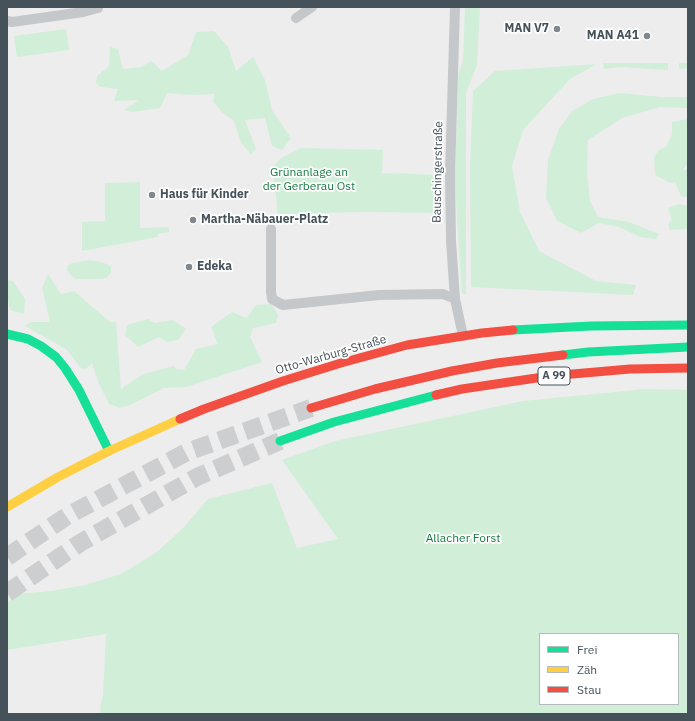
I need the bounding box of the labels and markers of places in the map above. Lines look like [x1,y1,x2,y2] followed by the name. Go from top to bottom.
[504,22,549,36] place label: MAN V7
[552,24,562,34] marker: MAN V7
[587,29,639,43] place label: MAN A41
[642,31,652,41] marker: MAN A41
[160,188,249,202] place label: Haus für Kinder
[147,190,157,200] marker: Haus für Kinder
[201,213,328,227] place label: Martha-Näbauer-Platz
[188,215,198,225] marker: Martha-Näbauer-Platz
[197,260,232,274] place label: Edeka
[184,262,194,272] marker: Edeka

